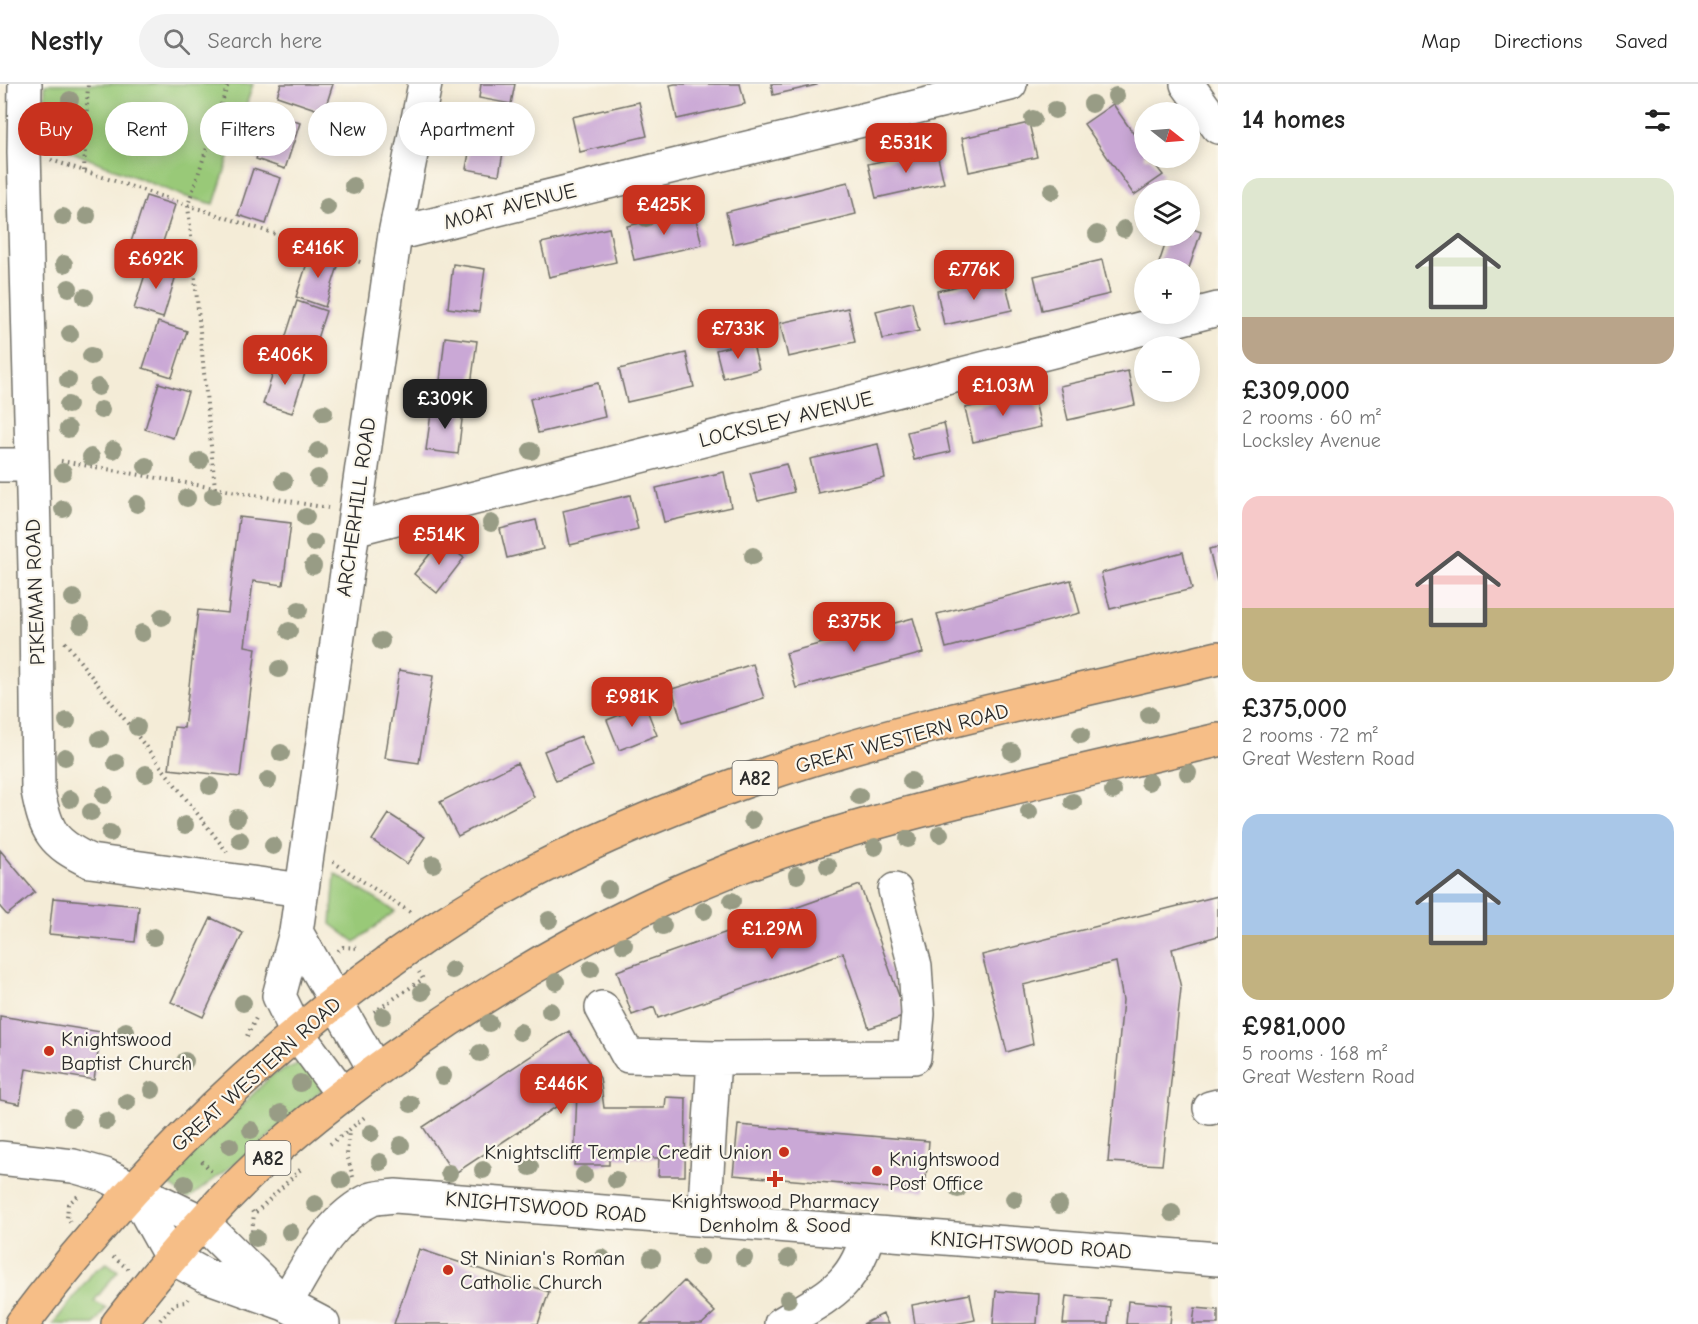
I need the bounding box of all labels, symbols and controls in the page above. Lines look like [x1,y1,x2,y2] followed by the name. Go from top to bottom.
[139,14,559,68] search box
[30,25,103,57] text: Nestly
[160,25,193,58] icon: search
[208,28,322,54] text: Search here
[1421,29,1461,53] text: Map
[1494,29,1583,53] text: Directions
[1616,29,1668,53] text: Saved
[18,102,93,156] chip: Buy
[105,102,188,156] chip: Rent
[200,102,296,156] chip: Filters
[308,102,387,156] chip: New
[399,102,535,156] chip: Apartment
[1134,102,1200,168] north arrow
[1134,102,1200,402] map controls
[1641,104,1674,137] icon: filters
[1242,105,1345,135] text: 14 homes
[864,123,948,174] pin: £531K
[880,131,932,154] text: £531K
[441,178,579,234] street label: MOAT AVENUE
[1134,180,1200,246] button: layers
[622,185,706,236] pin: £425K
[637,193,691,216] text: £425K
[1404,217,1512,325] icon: home
[276,228,360,279] pin: £416K
[292,236,344,259] text: £416K
[114,239,198,290] pin: £692K
[128,247,184,270] text: £692K
[932,250,1016,301] pin: £776K
[948,258,1000,281] text: £776K
[1134,258,1200,324] button: +
[696,309,780,360] pin: £733K
[711,317,765,340] text: £733K
[243,335,327,386] pin: £406K
[1134,336,1200,402] button: −
[257,343,313,366] text: £406K
[954,366,1052,417] pin: £1.03M
[972,374,1034,397] text: £1.03M
[1242,376,1350,406] text: £309,000
[403,379,487,430] pin: £309K
[697,386,875,452] street label: LOCKSLEY AVENUE
[417,387,473,410] text: £309K
[1242,406,1381,429] text: 2 rooms · 60 m²
[332,416,380,598] street label: ARCHERHILL ROAD
[1242,429,1381,452] text: Locksley Avenue
[397,515,481,566] pin: £514K
[20,518,50,666] street label: PIKEMAN ROAD
[413,523,465,546] text: £514K
[1404,535,1512,643] icon: home
[812,602,896,653] pin: £375K
[827,610,881,633] text: £375K
[590,677,674,728] pin: £981K
[606,685,658,708] text: £981K
[1242,694,1347,724] text: £375,000
[793,698,1011,778] street label: GREAT WESTERN ROAD
[1242,724,1378,747] text: 2 rooms · 72 m²
[1242,747,1415,770] text: Great Western Road
[732,761,777,795] road number: A82
[1404,853,1512,961] icon: home
[723,909,821,960] pin: £1.29M
[741,917,803,940] text: £1.29M
[166,992,346,1156] street label: GREAT WESTERN ROAD
[1242,1012,1346,1042] text: £981,000
[61,1027,192,1075] place label: Knightswood Baptist Church
[1242,1042,1387,1065] text: 5 rooms · 168 m²
[42,1044,56,1058] marker: Knightswood Baptist Church
[519,1064,603,1115] pin: £446K
[1242,1065,1415,1088] text: Great Western Road
[534,1072,588,1095] text: £446K
[484,1140,772,1164] place label: Knightscliff Temple Credit Union
[246,1141,290,1175] road number: A82
[777,1145,791,1159] marker: Knightscliff Temple Credit Union
[889,1147,1000,1195] place label: Knightswood Post Office
[870,1164,884,1178] marker: Knightswood Post Office
[768,1172,782,1186] marker: Knightswood Pharmacy Denholm & Sood
[444,1186,648,1228] street label: KNIGHTSWOOD ROAD
[671,1189,879,1237] place label: Knightswood Pharmacy Denholm & Sood
[929,1226,1133,1264] street label: KNIGHTSWOOD ROAD
[460,1246,625,1294] place label: St Ninian's Roman Catholic Church
[441,1263,455,1277] marker: St Ninian's Roman Catholic Church

